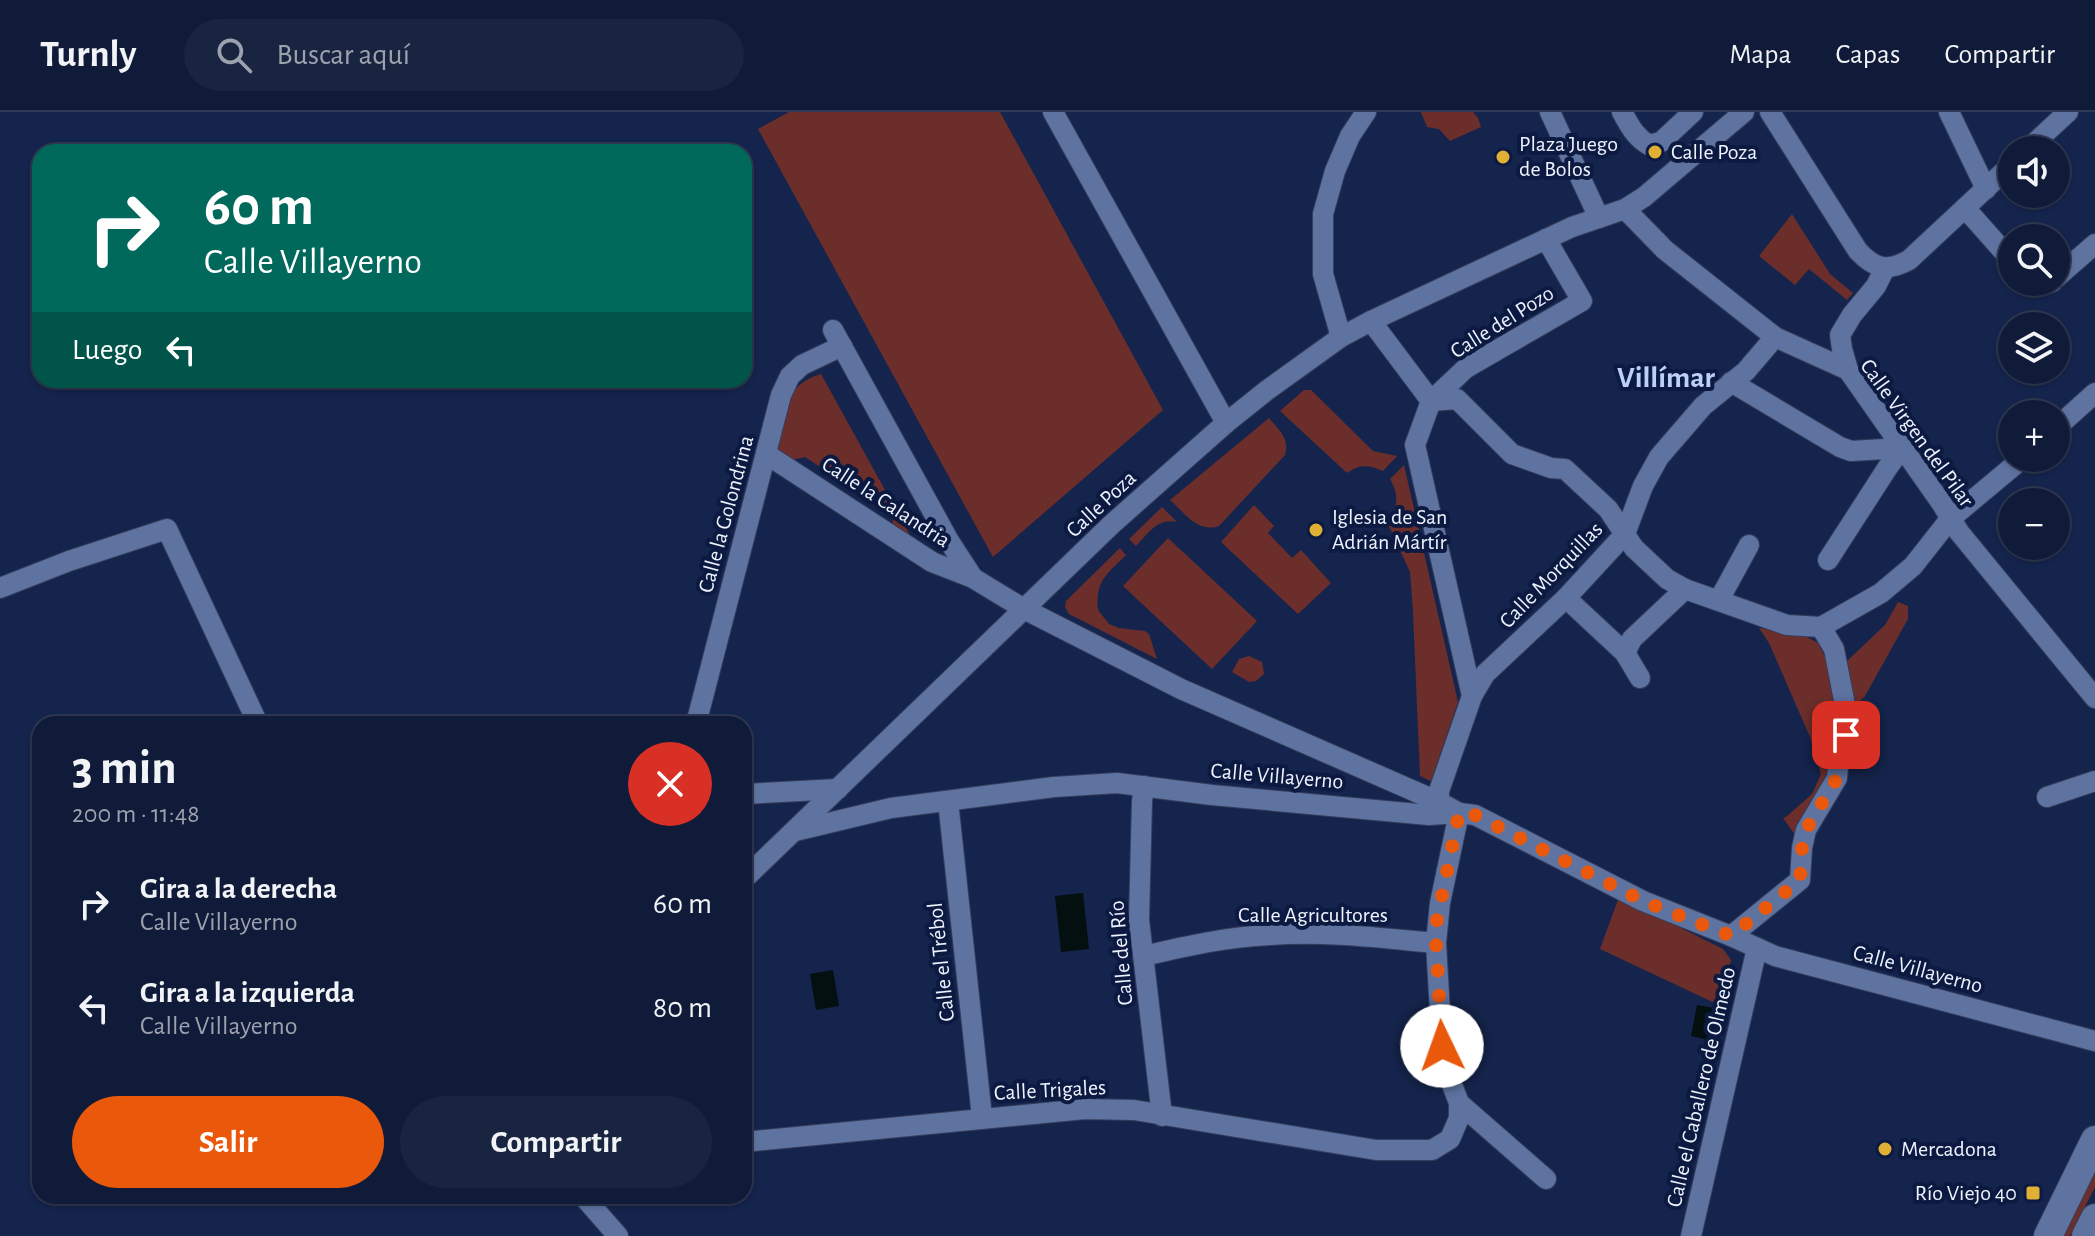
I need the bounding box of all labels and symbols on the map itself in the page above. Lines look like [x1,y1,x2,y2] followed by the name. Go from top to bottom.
[1519,133,1618,180] place label: Plaza Juego de Bolos
[1671,141,1757,163] place label: Calle Poza
[1646,143,1664,161] marker: Calle Poza
[1494,148,1512,166] marker: Plaza Juego de Bolos
[1446,282,1558,362] street label: Calle del Pozo
[1856,355,1978,511] street label: Calle Virgen del Pilar
[1617,363,1716,393] district label: Villímar
[694,433,758,595] street label: Calle la Golondrina
[818,453,954,551] street label: Calle la Calandria
[1062,466,1140,542] street label: Calle Poza
[1332,506,1447,553] place label: Iglesia de San Adrián Mártír
[1495,518,1607,632] street label: Calle Morquillas
[1307,521,1325,539] marker: Iglesia de San Adrián Mártír
[1812,701,1880,769] pin
[1210,759,1344,793] street label: Calle Villayerno
[1105,900,1137,1006] street label: Calle del Río
[924,901,958,1023] street label: Calle el Trébol
[1238,904,1388,926] street label: Calle Agricultores
[1851,941,1985,997] street label: Calle Villayerno
[1663,965,1739,1209] street label: Calle el Caballero de Olmedo
[1400,1004,1484,1088] position arrow
[993,1076,1107,1104] street label: Calle Trigales
[1901,1138,1997,1160] place label: Mercadona
[1876,1140,1894,1158] marker: Mercadona
[1915,1182,2017,1204] place label: Río Viejo 40
[2024,1184,2042,1202] marker: Río Viejo 40

